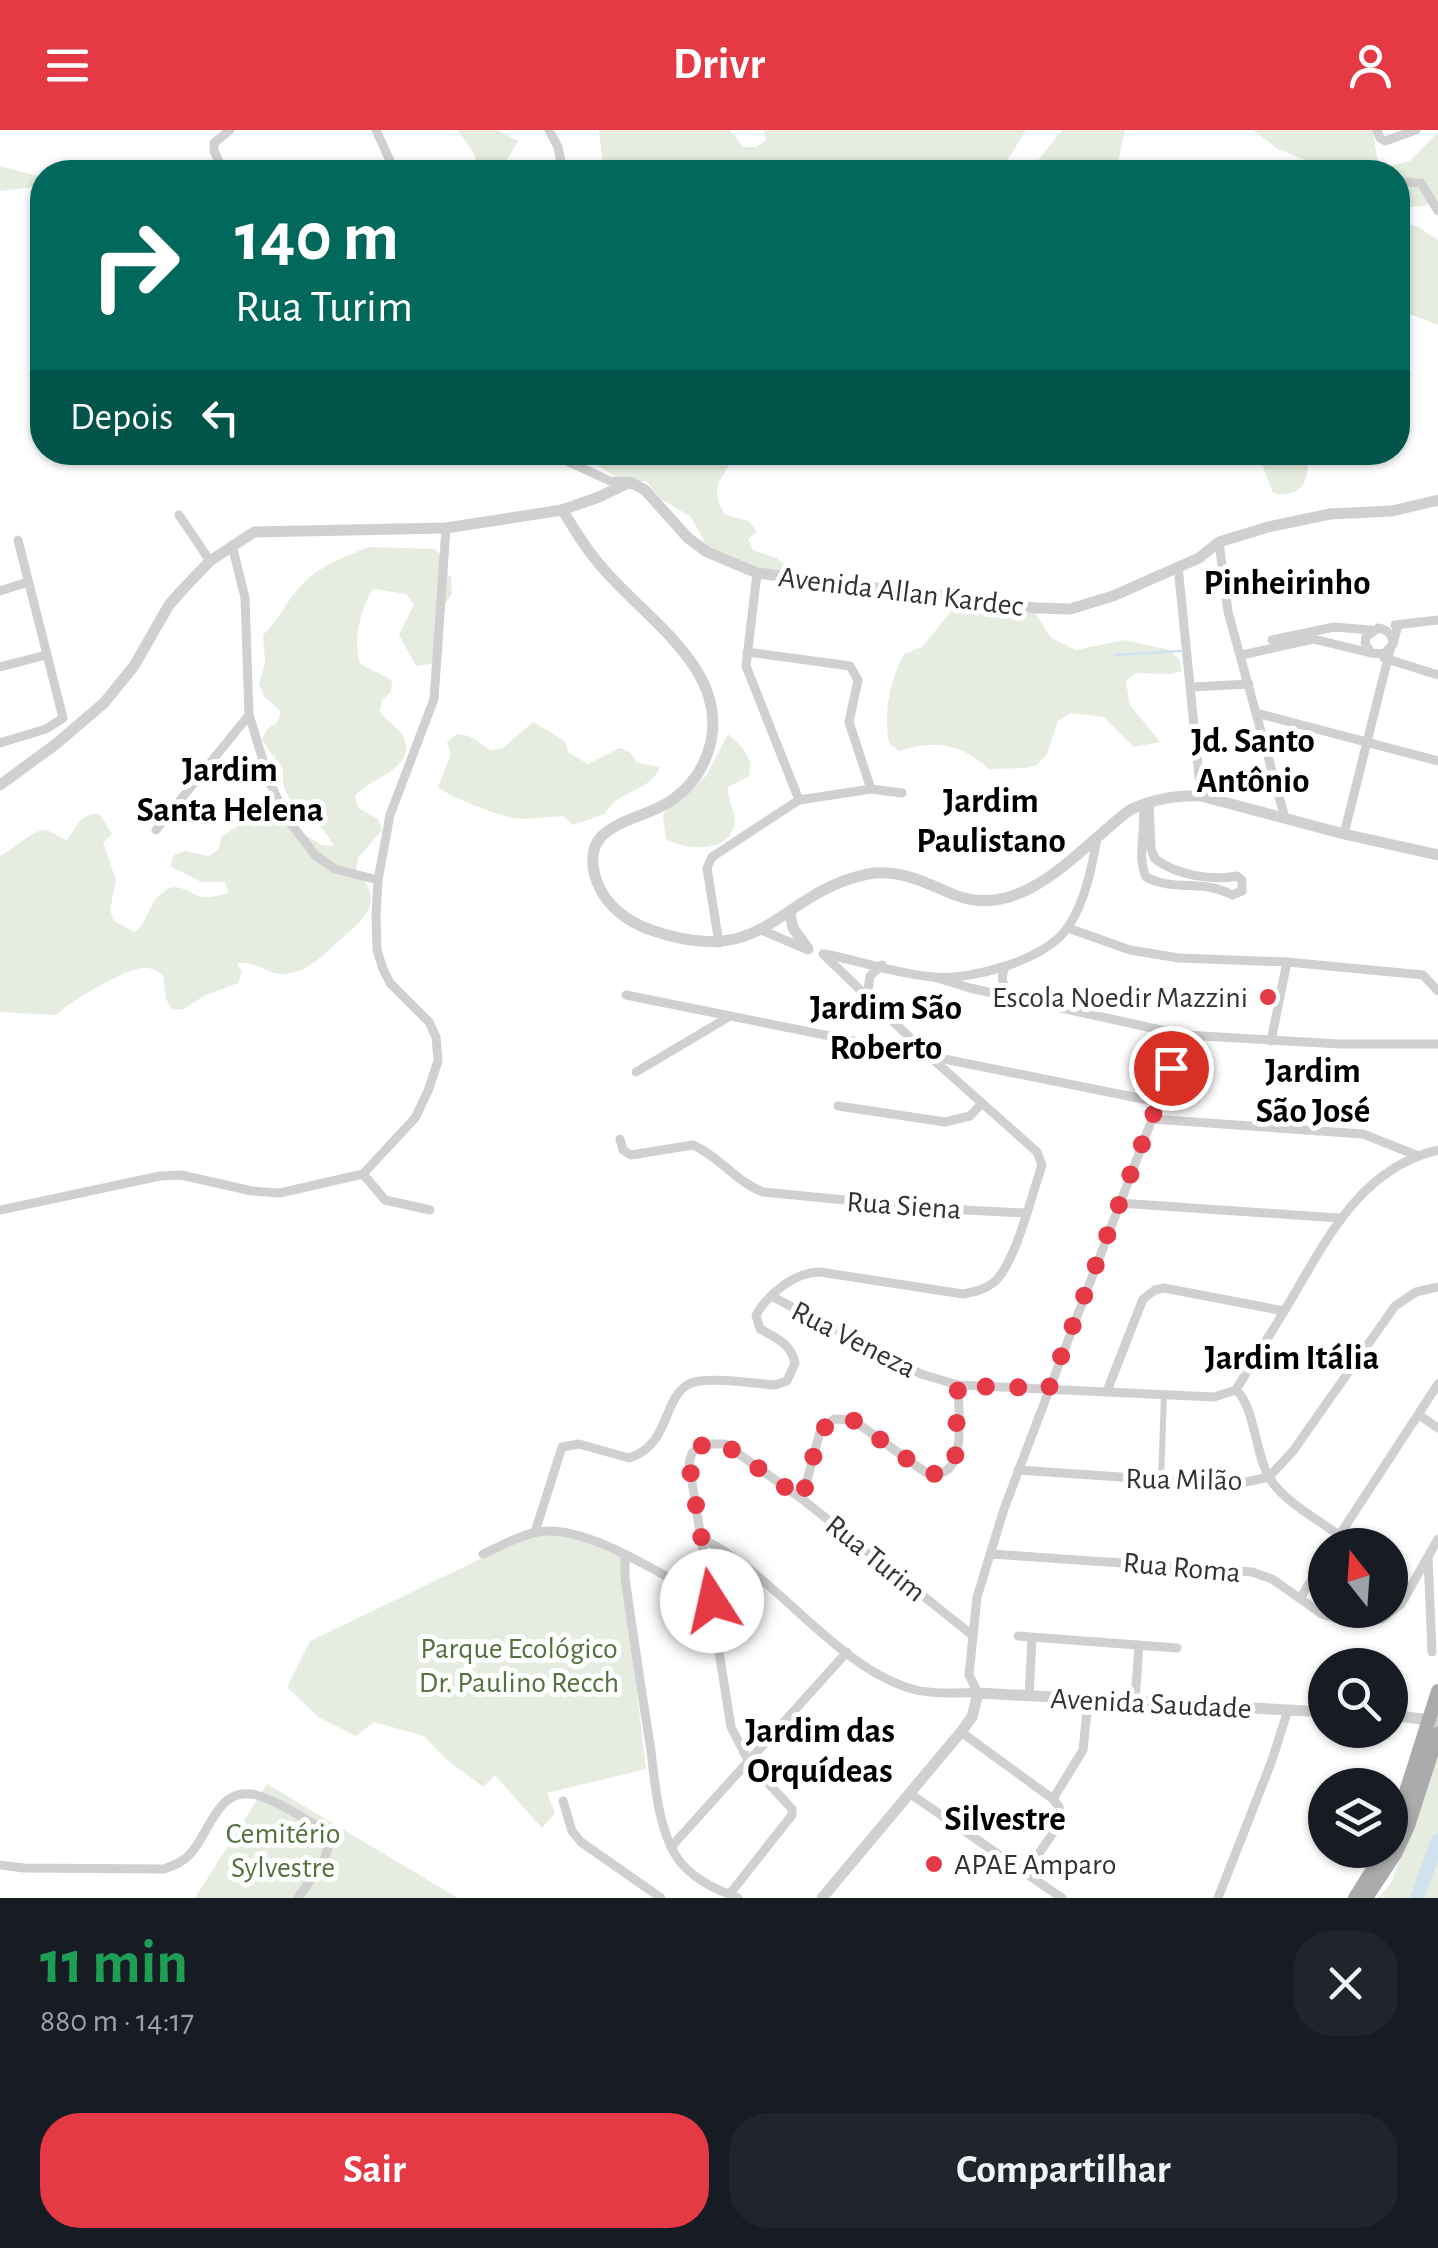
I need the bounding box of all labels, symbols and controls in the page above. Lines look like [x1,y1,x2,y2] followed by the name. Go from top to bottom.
[40,38,95,93] icon: menu
[1343,38,1398,93] icon: person
[673,42,765,87] text: Drivr
[70,200,200,330] icon: right
[235,203,399,273] text: 140 m
[235,285,413,330] text: Rua Turim
[193,390,248,445] icon: left
[70,399,173,437] text: Depois
[777,562,1025,622] street label: Avenida Allan Kardec
[1203,566,1371,601] district label: Pinheirinho
[1191,724,1315,799] district label: Jd. Santo Antônio
[136,753,324,828] district label: Jardim Santa Helena
[916,784,1066,859] district label: Jardim Paulistano
[992,983,1248,1013] place label: Escola Noedir Mazzini
[1257,986,1279,1008] marker: Escola Noedir Mazzini
[810,991,962,1066] district label: Jardim São Roberto
[1129,1026,1214,1111] pin
[1144,1041,1199,1096] icon: arrive
[1256,1054,1370,1129] district label: Jardim São José
[846,1187,962,1225] street label: Rua Siena
[787,1296,921,1384] street label: Rua Veneza
[1205,1341,1379,1376] district label: Jardim Itália
[1125,1464,1243,1496] street label: Rua Milão
[820,1510,931,1608] street label: Rua Turim
[1308,1528,1408,1628] north arrow
[1308,1528,1408,1868] map controls
[1122,1548,1242,1588] street label: Rua Roma
[660,1549,764,1653] position arrow
[419,1634,619,1698] park label: Parque Ecológico Dr. Paulino Recch
[1308,1648,1408,1748] button: search
[1050,1684,1252,1724] street label: Avenida Saudade
[745,1714,895,1789] district label: Jardim das Orquídeas
[1308,1768,1408,1868] button: layers
[944,1802,1066,1837] district label: Silvestre
[226,1819,340,1883] park label: Cemitério Sylvestre
[954,1850,1116,1880] place label: APAE Amparo
[923,1853,945,1875] marker: APAE Amparo
[1293,1931,1398,2036] button: close
[40,1934,188,1994] text: 11 min
[40,2005,194,2037] text: 880 m · 14:17
[40,2113,709,2228] button: Sair
[729,2113,1398,2228] button: Compartilhar

